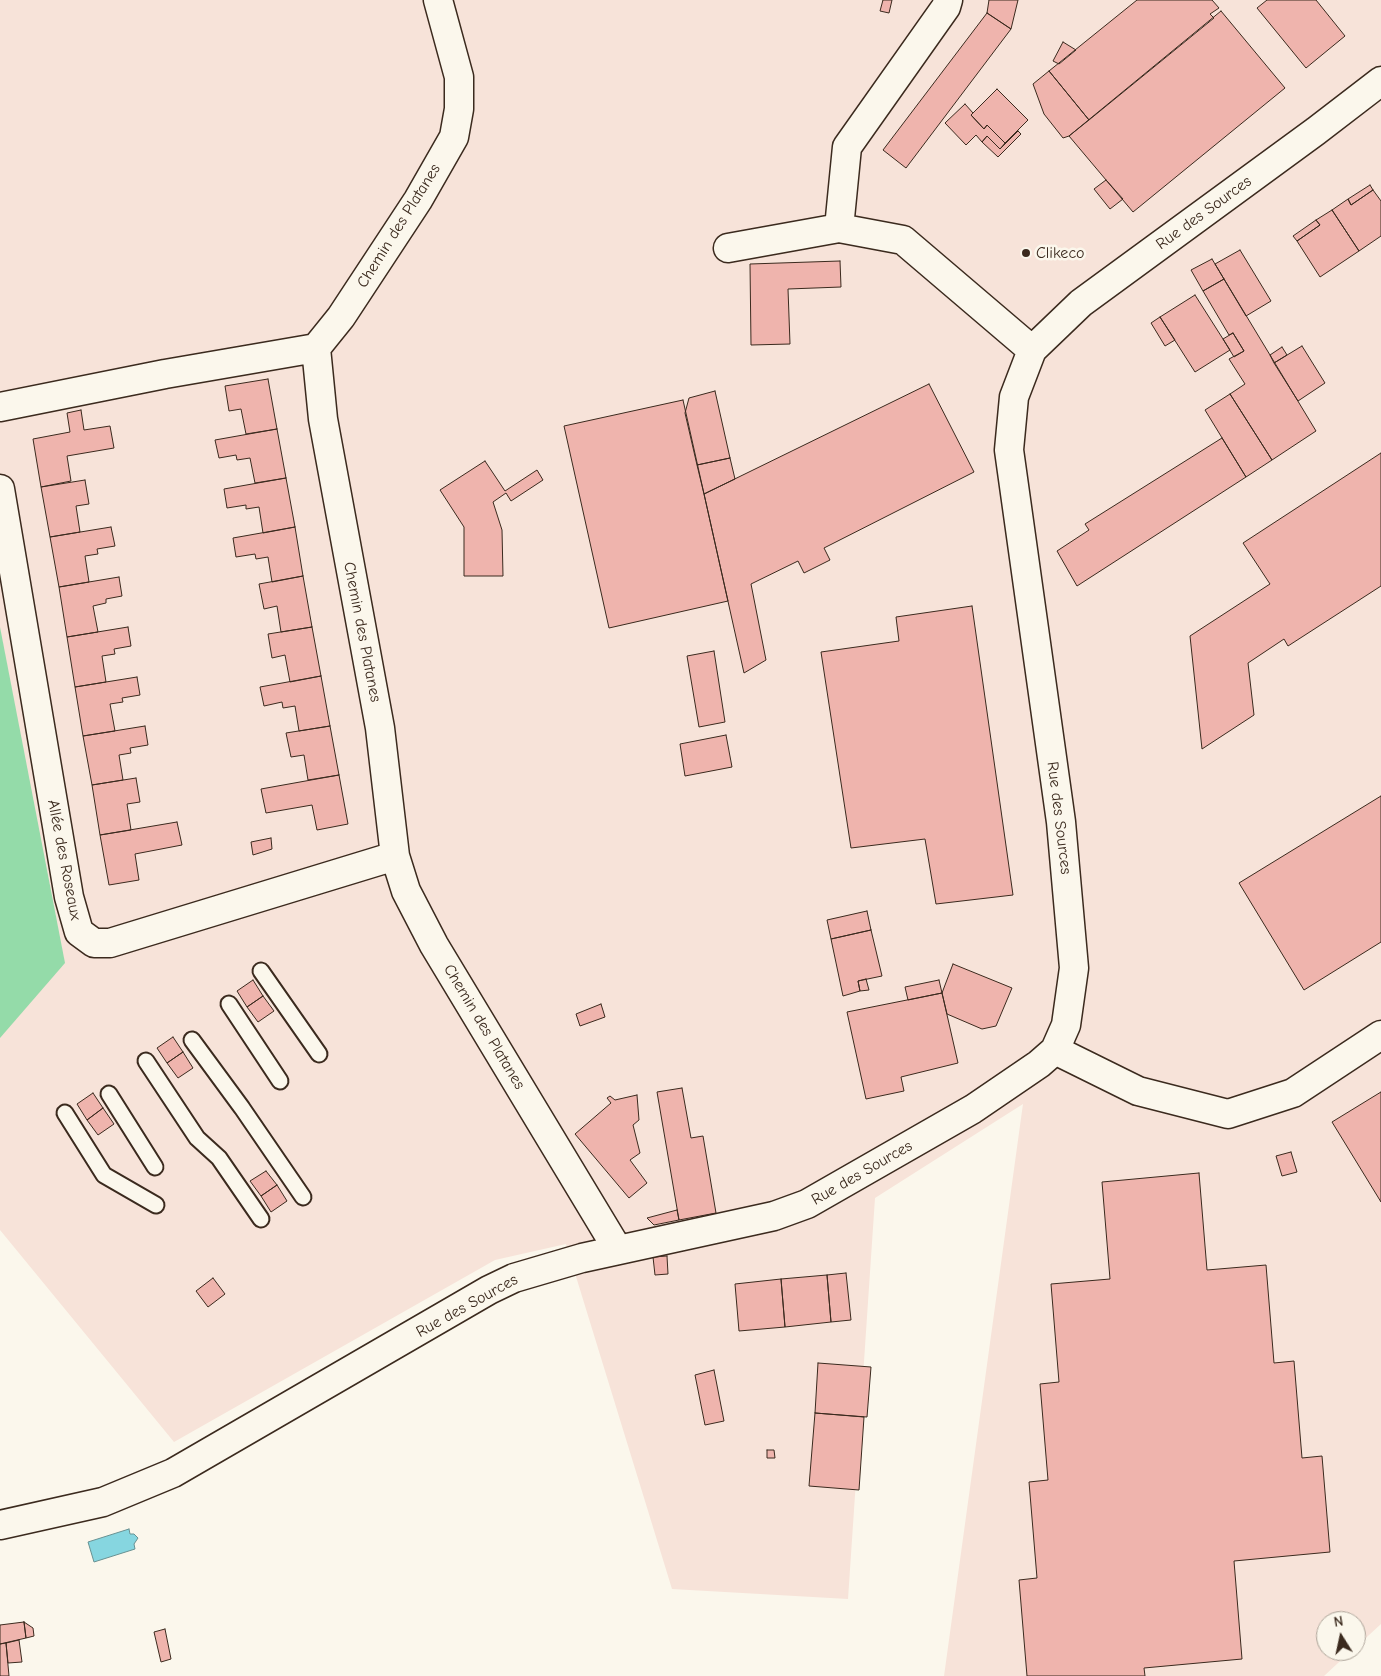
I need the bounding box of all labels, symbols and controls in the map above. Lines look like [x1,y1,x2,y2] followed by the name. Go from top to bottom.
[353,160,445,292] street label: Chemin des Platanes
[1153,172,1255,254] street label: Rue des Sources
[1036,243,1085,263] place label: Clikeco
[1020,247,1032,259] marker: Clikeco
[339,560,385,704] street label: Chemin des Platanes
[1043,761,1075,875] street label: Rue des Sources
[43,798,85,922] street label: Allée des Roseaux
[439,961,529,1093] street label: Chemin des Platanes
[808,1136,916,1210] street label: Rue des Sources
[413,1270,521,1342] street label: Rue des Sources
[1316,1611,1366,1661] north arrow
[1332,1613,1344,1631] text: N

